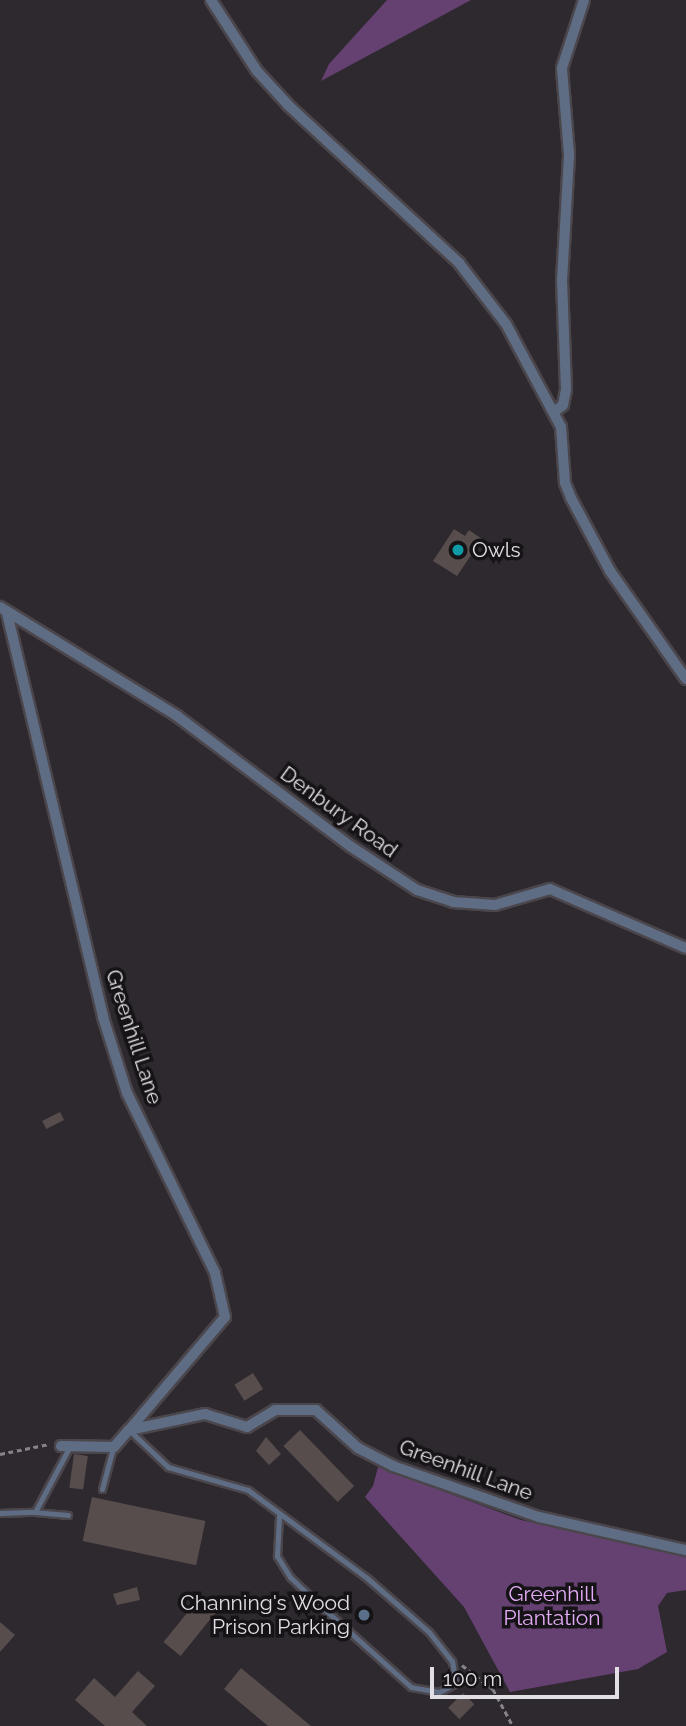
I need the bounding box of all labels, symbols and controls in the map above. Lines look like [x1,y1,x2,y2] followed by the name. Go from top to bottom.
[472,537,521,563] place label: Owls
[450,542,466,558] marker: Owls
[275,761,403,863] street label: Denbury Road
[100,966,168,1108] street label: Greenhill Lane
[396,1434,536,1506] street label: Greenhill Lane
[503,1581,601,1631] park label: Greenhill Plantation
[180,1590,350,1640] place label: Channing's Wood Prison Parking
[356,1607,372,1623] marker: Channing's Wood Prison Parking
[434,1652,623,1696] scale bar
[443,1666,502,1691] text: 100 m

